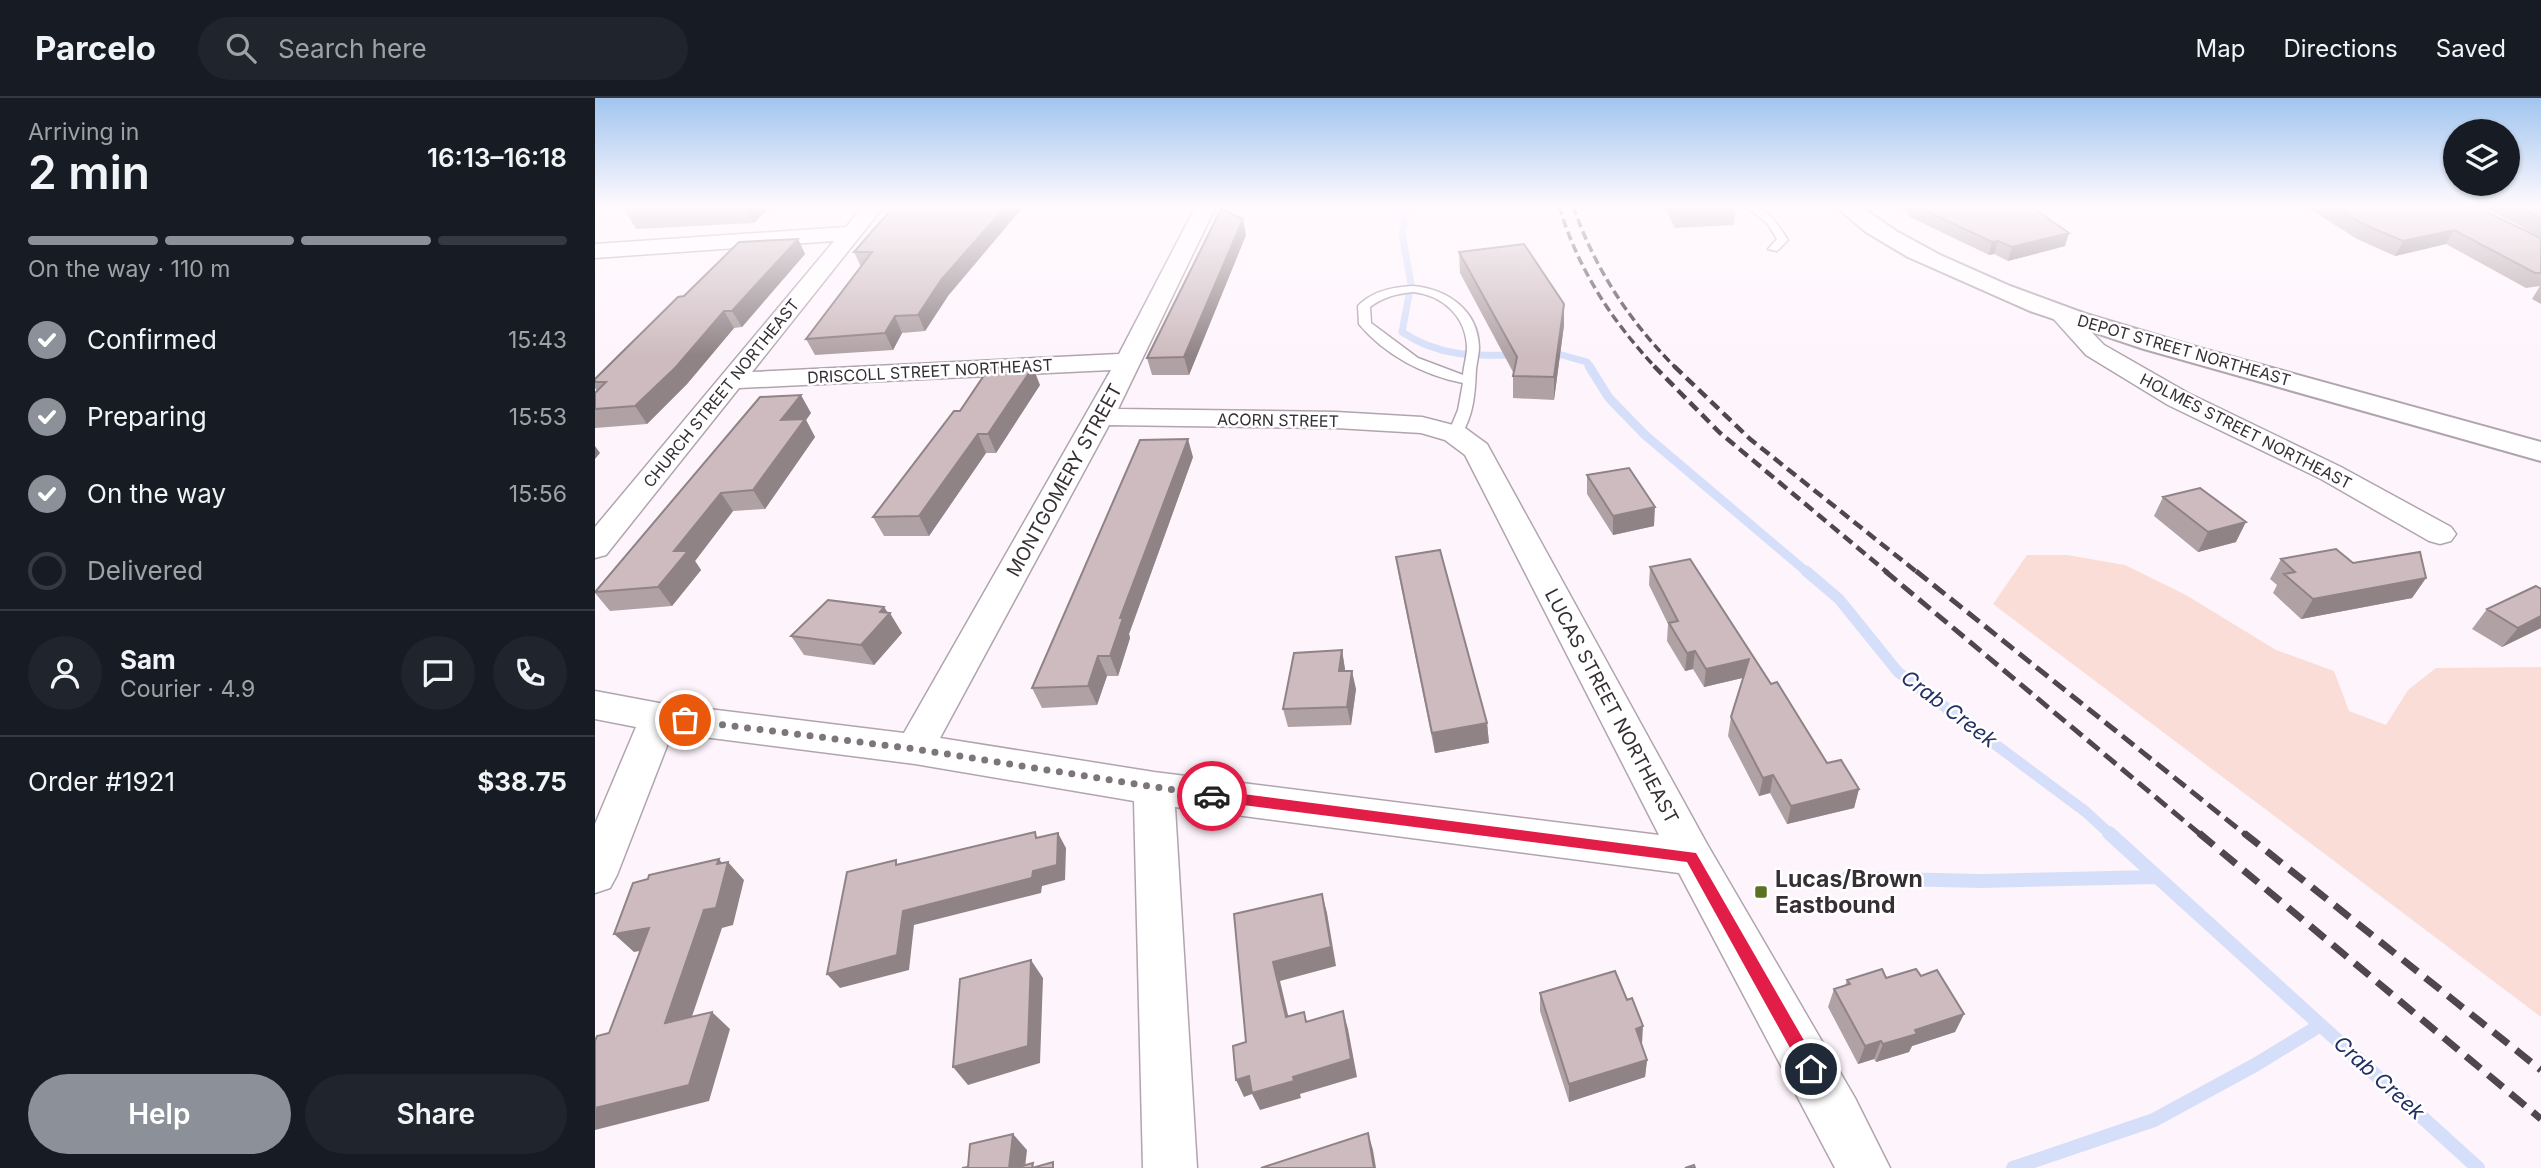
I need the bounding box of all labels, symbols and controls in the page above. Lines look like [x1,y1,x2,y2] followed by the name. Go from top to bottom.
[198,17,688,80] search box
[35,28,156,68] text: Parcelo
[222,29,260,67] icon: search
[278,33,427,64] text: Search here
[2196,34,2245,63] text: Map
[2283,34,2398,63] text: Directions
[2436,34,2506,63] text: Saved
[28,118,139,146] text: Arriving in
[2443,119,2520,196] map controls
[2443,119,2520,196] button: layers
[427,142,567,173] text: 16:13–16:18
[28,144,150,200] text: 2 min
[28,255,230,283] text: On the way · 110 m
[639,295,803,491] street label: CHURCH STREET NORTHEAST
[2075,310,2293,390] street label: DEPOT STREET NORTHEAST
[28,321,66,359] icon: check
[87,324,217,355] text: Confirmed
[508,326,567,354] text: 15:43
[807,355,1053,387] street label: DRISCOLL STREET NORTHEAST
[2137,369,2355,493] street label: HOLMES STREET NORTHEAST
[1002,380,1127,581] street label: MONTGOMERY STREET
[28,398,66,436] icon: check
[87,401,207,432] text: Preparing
[509,403,567,431] text: 15:53
[1217,409,1339,431] street label: ACORN STREET
[28,475,66,513] icon: check
[87,478,226,509] text: On the way
[509,480,567,508] text: 15:56
[87,555,203,586] text: Delivered
[1540,585,1683,828] street label: LUCAS STREET NORTHEAST
[28,636,102,710] button: person
[401,636,475,710] button: chat
[493,636,567,710] button: phone
[120,644,176,675] text: Sam
[1897,665,2002,753] water label: Crab Creek
[120,675,255,703] text: Courier · 4.9
[655,690,715,750] pin
[666,701,704,739] icon: bag
[1177,761,1247,831] courier
[28,766,175,797] text: Order #1921
[477,766,567,797] text: $38.75
[1193,777,1231,815] icon: car
[1775,865,1923,919] place label: Lucas/Brown Eastbound
[1753,884,1769,900] marker: Lucas/Brown Eastbound
[2329,1030,2430,1125] water label: Crab Creek
[1781,1039,1841,1099] pin
[1792,1050,1830,1088] icon: home
[28,1074,291,1154] button: Help
[305,1074,567,1154] button: Share

